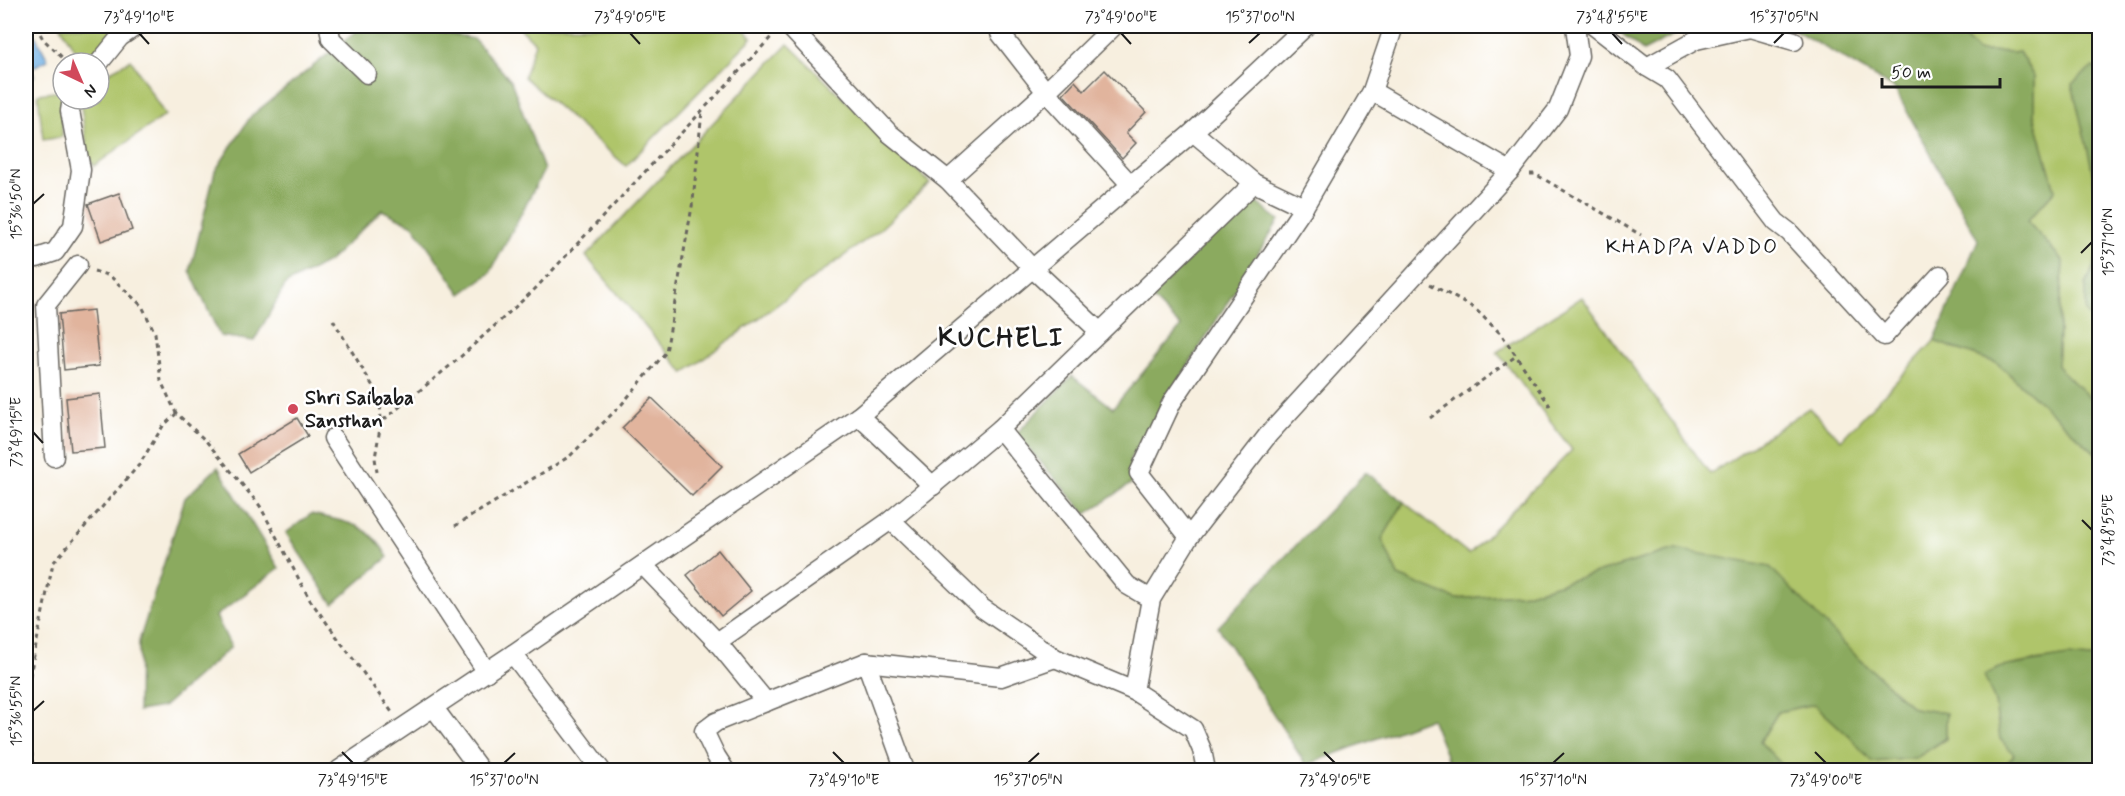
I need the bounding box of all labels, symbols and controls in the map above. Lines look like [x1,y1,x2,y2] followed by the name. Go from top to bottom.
[104,8,175,28] text: 73°49'10"E
[594,8,666,28] text: 73°49'05"E
[1085,8,1158,28] text: 73°49'00"E
[1225,8,1295,28] text: 15°37'00"N
[1576,8,1648,28] text: 73°48'55"E
[1749,8,1819,28] text: 15°37'05"N
[51,51,111,111] north arrow
[1882,51,2000,89] scale bar
[1891,61,1931,85] text: 50 m
[79,79,102,102] text: N
[7,168,27,240] text: 15°36'50"N
[2099,208,2119,276] text: 15°37'10"N
[1605,233,1779,261] district label: KHADPA VADDO
[938,322,1064,356] district label: KUCHELI
[305,385,414,435] place label: Shri Saibaba Sansthan
[7,397,27,467] text: 73°49'15"E
[286,402,300,416] marker: Shri Saibaba Sansthan
[2099,494,2119,566] text: 73°48'55"E
[7,676,27,746] text: 15°36'55"N
[318,771,388,791] text: 73°49'15"E
[469,771,539,791] text: 15°37'00"N
[809,771,880,791] text: 73°49'10"E
[993,771,1063,791] text: 15°37'05"N
[1299,771,1371,791] text: 73°49'05"E
[1519,771,1587,791] text: 15°37'10"N
[1790,771,1863,791] text: 73°49'00"E

